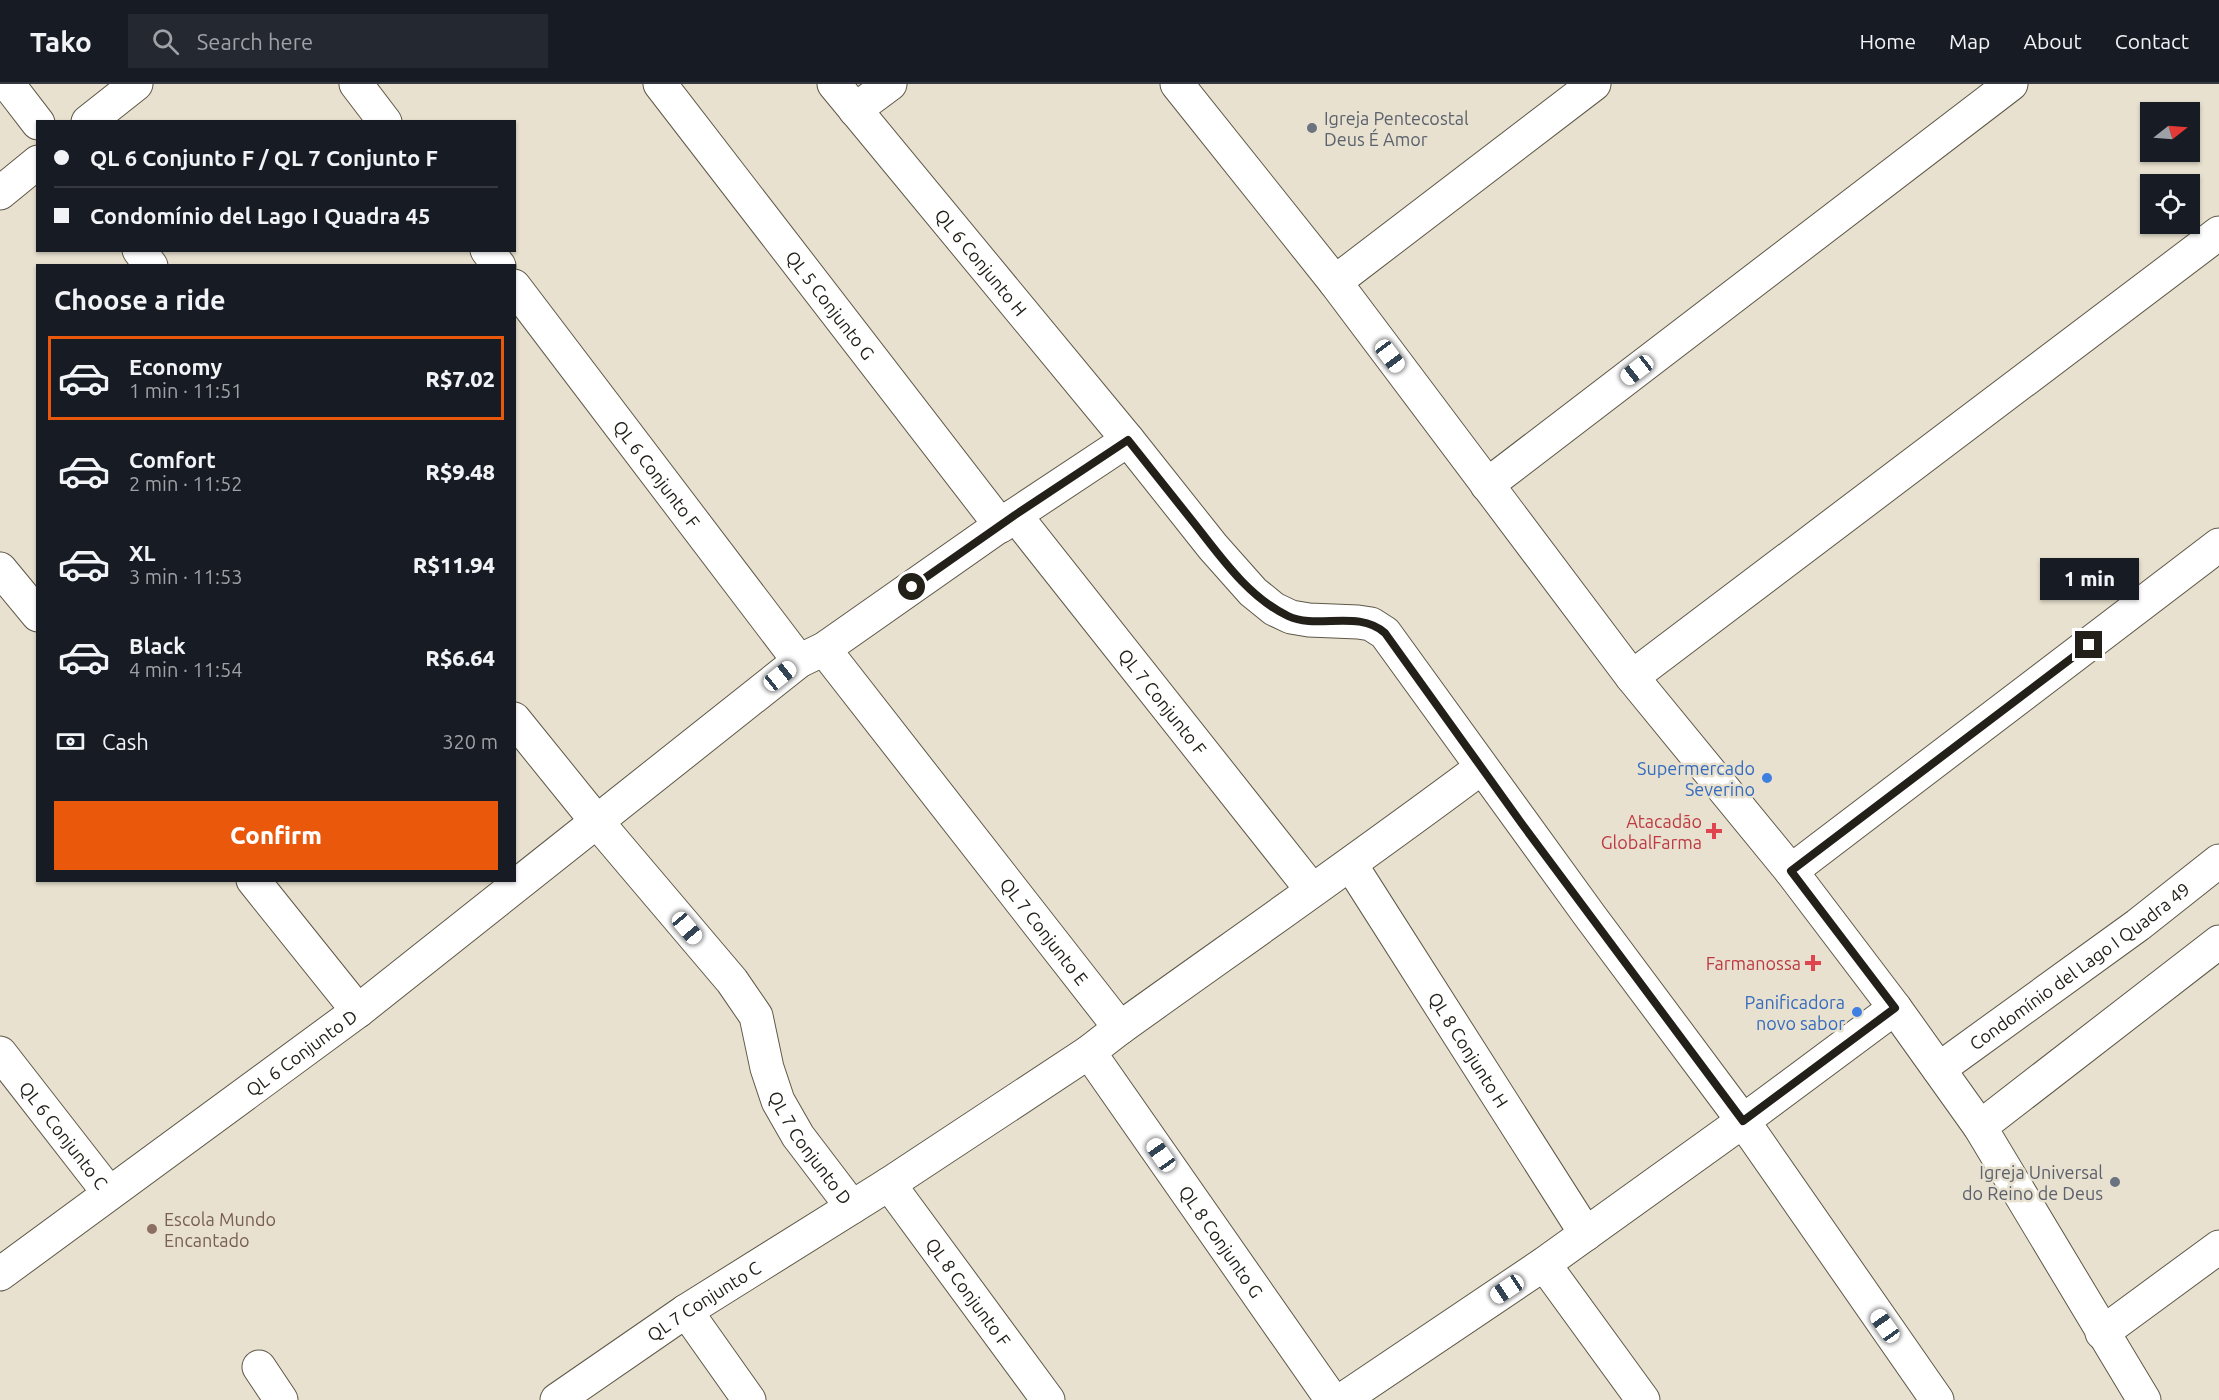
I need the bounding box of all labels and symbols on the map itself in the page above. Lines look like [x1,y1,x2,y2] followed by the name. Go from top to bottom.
[2140,102,2200,162] north arrow
[1324,108,1469,149] place label: Igreja Pentecostal Deus É Amor
[1305,121,1319,135] marker: Igreja Pentecostal Deus É Amor
[930,205,1031,320] street label: QL 6 Conjunto H
[781,247,879,363] street label: QL 5 Conjunto G
[1372,336,1408,376] car
[1617,352,1657,388] car
[609,416,704,531] street label: QL 6 Conjunto F
[2040,558,2138,600] callout: 1 min
[898,573,925,600] route start
[2075,631,2102,658] route end
[1114,645,1211,759] street label: QL 7 Conjunto F
[760,658,800,694] car
[1637,758,1755,799] place label: Supermercado Severino
[1760,771,1774,785] marker: Supermercado Severino
[1601,811,1702,852] place label: Atacadão GlobalFarma
[1707,824,1721,838] marker: Atacadão GlobalFarma
[996,874,1092,989] street label: QL 7 Conjunto E
[1965,878,2193,1054] street label: Condomínio del Lago I Quadra 49
[669,908,705,948] car
[1706,953,1801,973] place label: Farmanossa
[1806,956,1820,970] marker: Farmanossa
[1424,988,1513,1111] street label: QL 8 Conjunto H
[1745,992,1845,1033] place label: Panificadora novo sabor
[242,1005,361,1101] street label: QL 6 Conjunto D
[1850,1005,1864,1019] marker: Panificadora novo sabor
[15,1077,112,1193] street label: QL 6 Conjunto C
[765,1089,856,1208] street label: QL 7 Conjunto D
[1143,1135,1179,1175] car
[1962,1162,2103,1203] place label: Igreja Universal do Reino de Deus
[2108,1175,2122,1189] marker: Igreja Universal do Reino de Deus
[1174,1182,1267,1301] street label: QL 8 Conjunto G
[164,1209,276,1250] place label: Escola Mundo Encantado
[145,1222,159,1236] marker: Escola Mundo Encantado
[921,1234,1015,1350] street label: QL 8 Conjunto F
[643,1257,764,1346] street label: QL 7 Conjunto C
[1487,1271,1527,1307] car
[1867,1306,1903,1346] car

